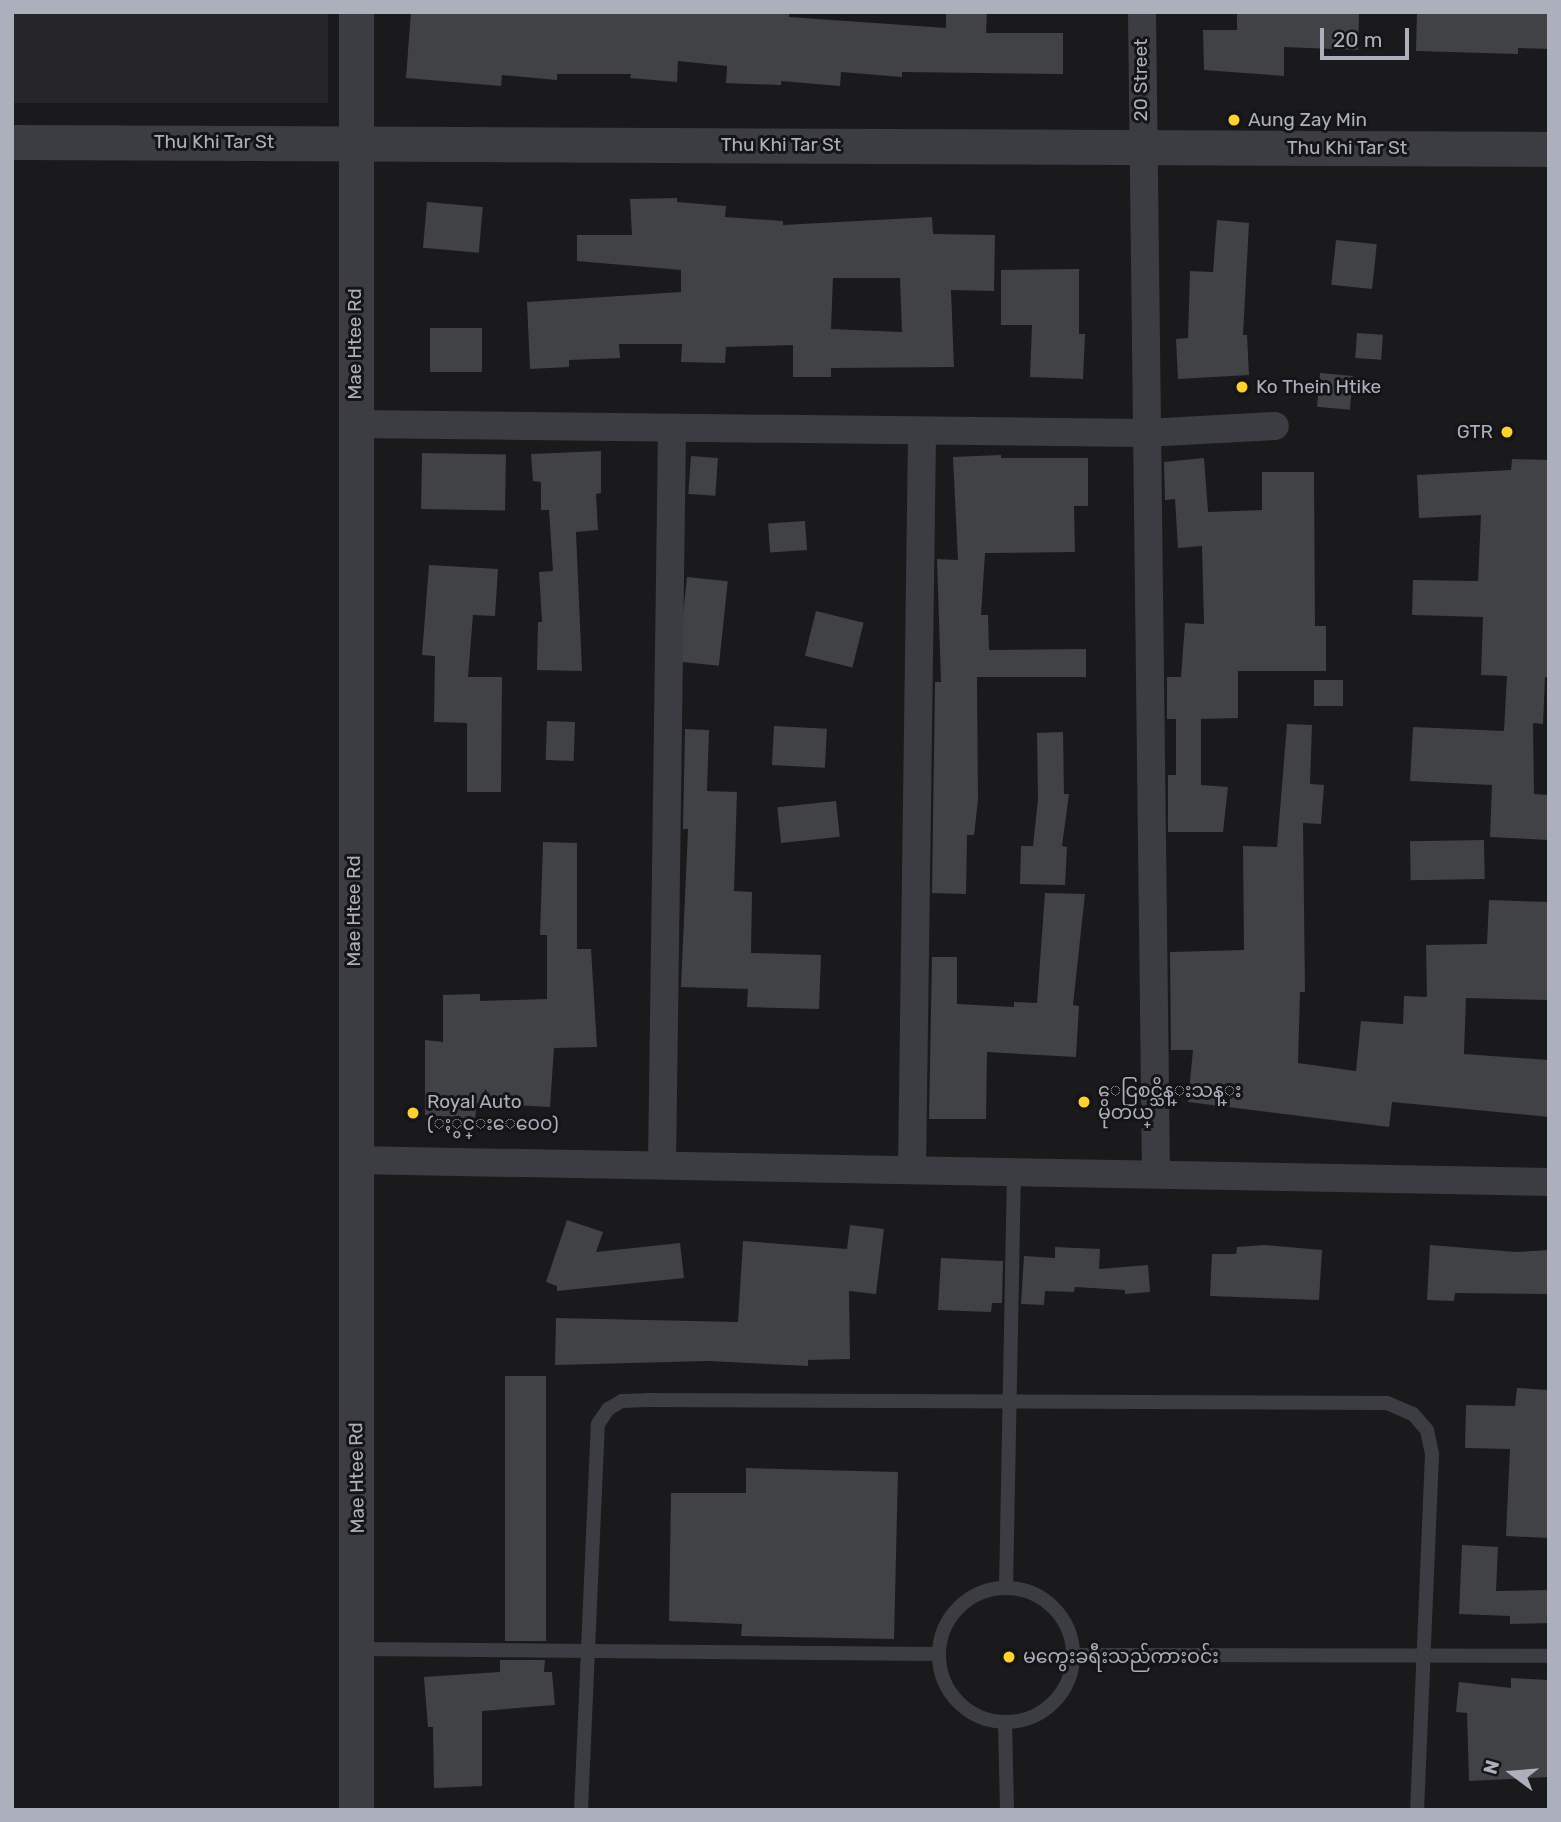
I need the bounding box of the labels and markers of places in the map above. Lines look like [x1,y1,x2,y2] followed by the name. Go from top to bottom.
[1248,109,1368,131] place label: Aung Zay Min
[1226,112,1242,128] marker: Aung Zay Min
[1256,376,1382,398] place label: Ko Thein Htike
[1234,379,1250,395] marker: Ko Thein Htike
[1457,421,1493,443] place label: GTR
[1499,424,1515,440] marker: GTR
[1098,1080,1242,1124] place label: ေငြစင္သိန္းသန္း မိုတယ္
[427,1091,558,1135] place label: Royal Auto (ႏွင္းေ၀ေ၀)
[1076,1094,1092,1110] marker: ေငြစင္သိန္းသန္း မိုတယ္
[405,1105,421,1121] marker: Royal Auto (ႏွင္းေ၀ေ၀)
[1023,1646,1219,1668] place label: မကွေးခရီးသည်ကားဝင်း
[1001,1649,1017,1665] marker: မကွေးခရီးသည်ကားဝင်း

